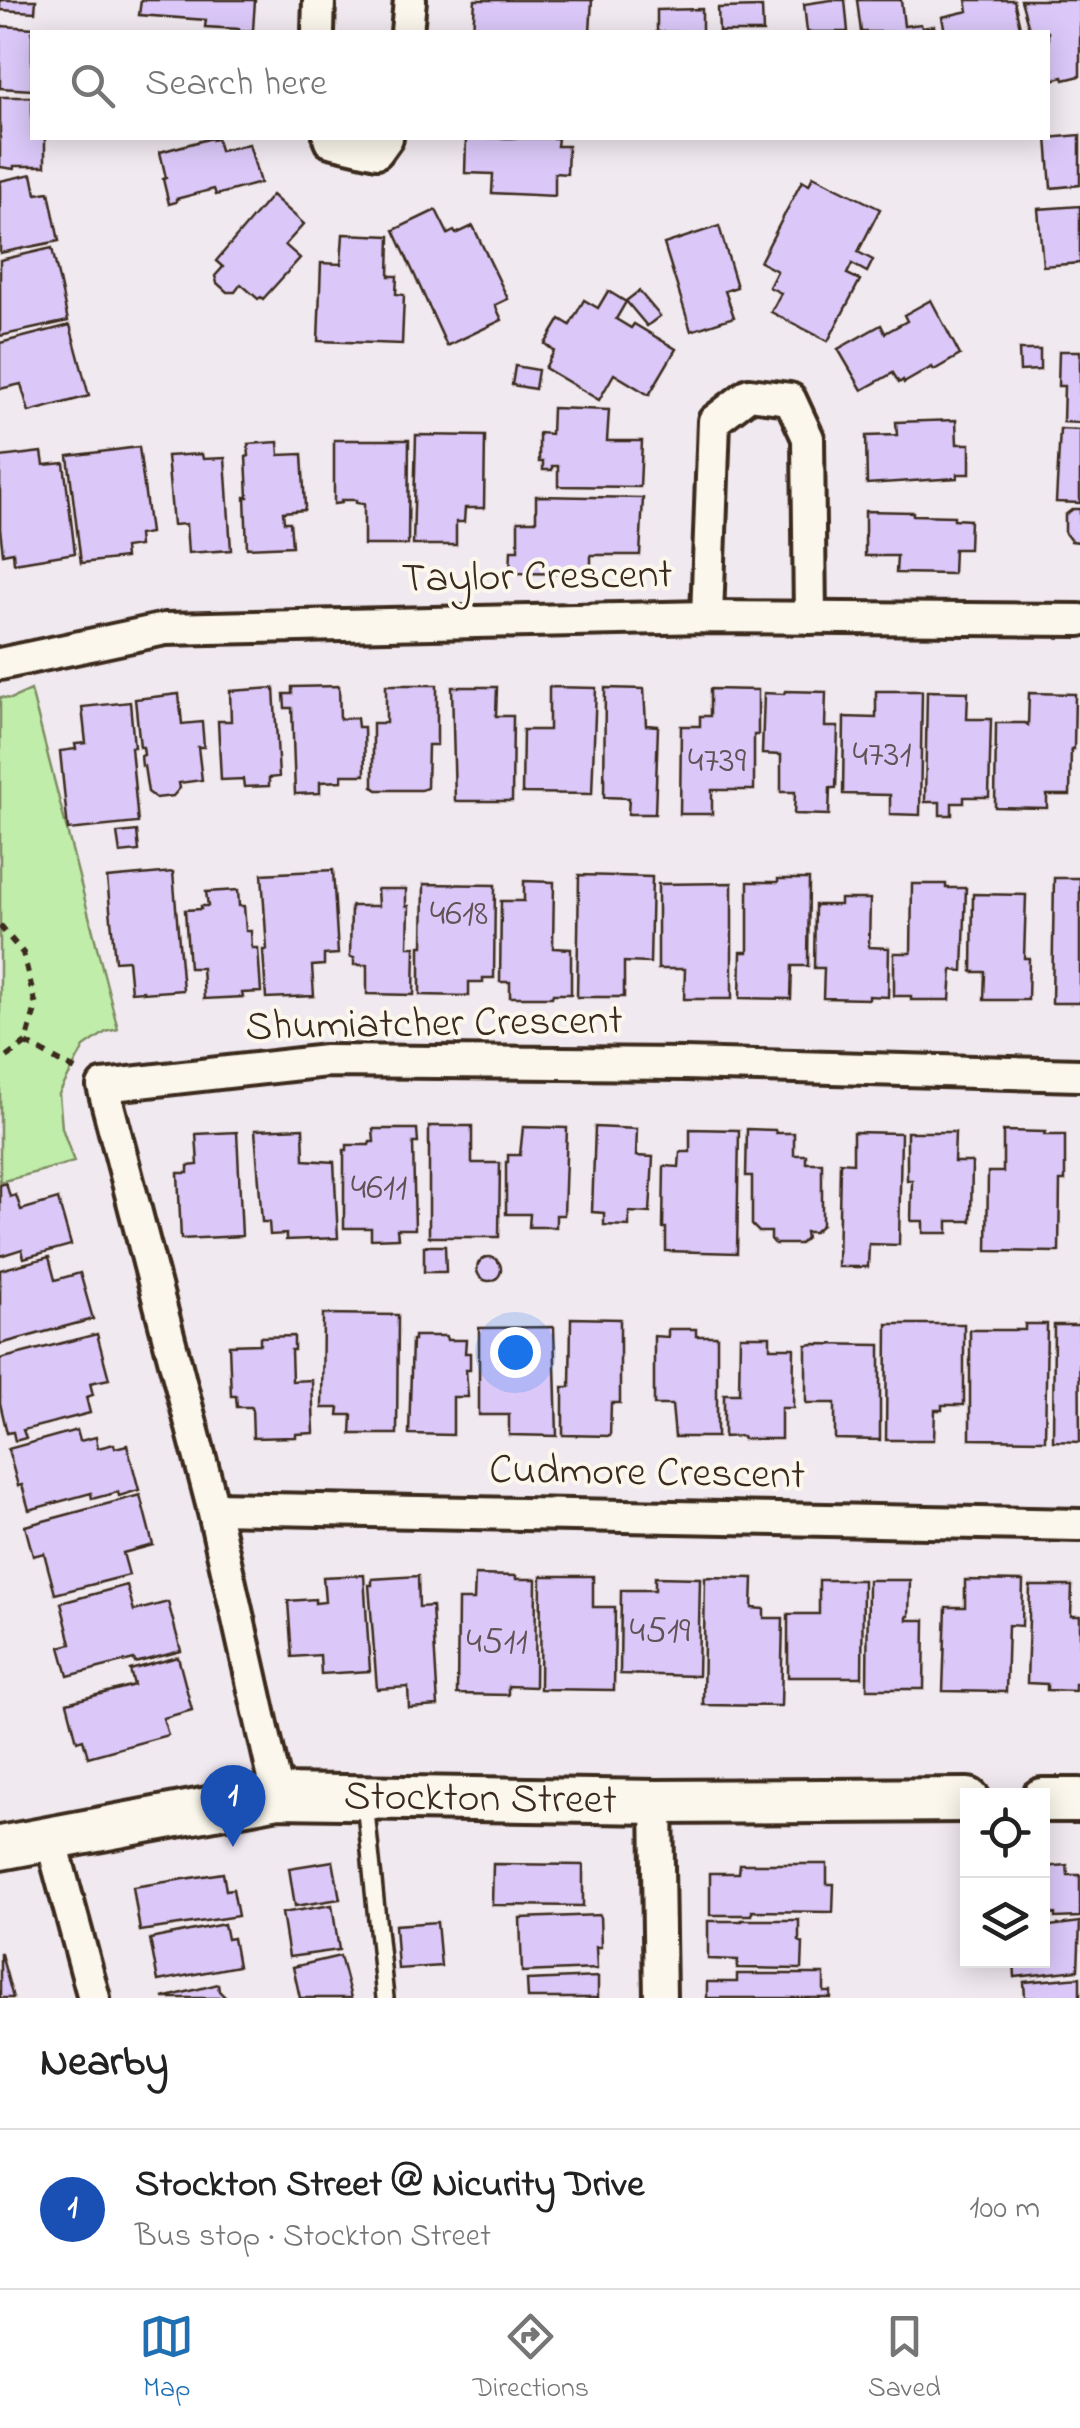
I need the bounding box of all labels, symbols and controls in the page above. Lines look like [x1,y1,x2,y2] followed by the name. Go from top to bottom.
[30,30,1050,140] search box
[145,57,327,113] text: Search here
[65,58,120,113] icon: search
[401,545,673,611] street label: Taylor Crescent
[852,728,912,784] house number: 4731
[688,734,747,790] house number: 4739
[430,887,488,943] house number: 4618
[245,991,623,1059] street label: Shumiatcher Crescent
[351,1161,407,1217] house number: 4611
[490,1327,541,1378] your location
[489,1441,805,1507] street label: Cudmore Crescent
[630,1604,691,1660] house number: 4519
[466,1615,528,1671] house number: 4511
[200,1764,266,1847] pin: 1
[343,1767,617,1832] street label: Stockton Street
[960,1788,1050,1968] map controls
[960,1788,1050,1878] button: locate
[960,1878,1050,1968] button: layers
[40,2033,168,2094] text: Nearby
[135,2158,644,2214] text: Stockton Street @ Nicurity Drive
[67,2186,78,2233] text: 1
[969,2186,1040,2233] text: 100 m
[135,2214,491,2261] text: Bus stop · Stockton Street
[139,2309,194,2410] tab: Map
[473,2309,589,2410] tab: Directions
[868,2309,941,2410] tab: Saved

